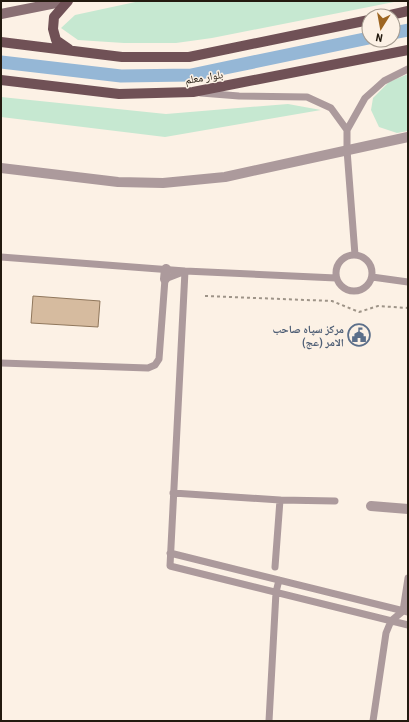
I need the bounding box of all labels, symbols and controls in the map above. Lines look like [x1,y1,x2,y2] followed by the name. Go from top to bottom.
[361,8,401,48] north arrow
[374,30,384,44] text: N
[184,68,224,88] street label: بلوار معلم
[346,322,372,348] public building icon: مرکز سپاه صاحب الامر (عج)
[273,323,344,350] place label: مرکز سپاه صاحب الامر (عج)

